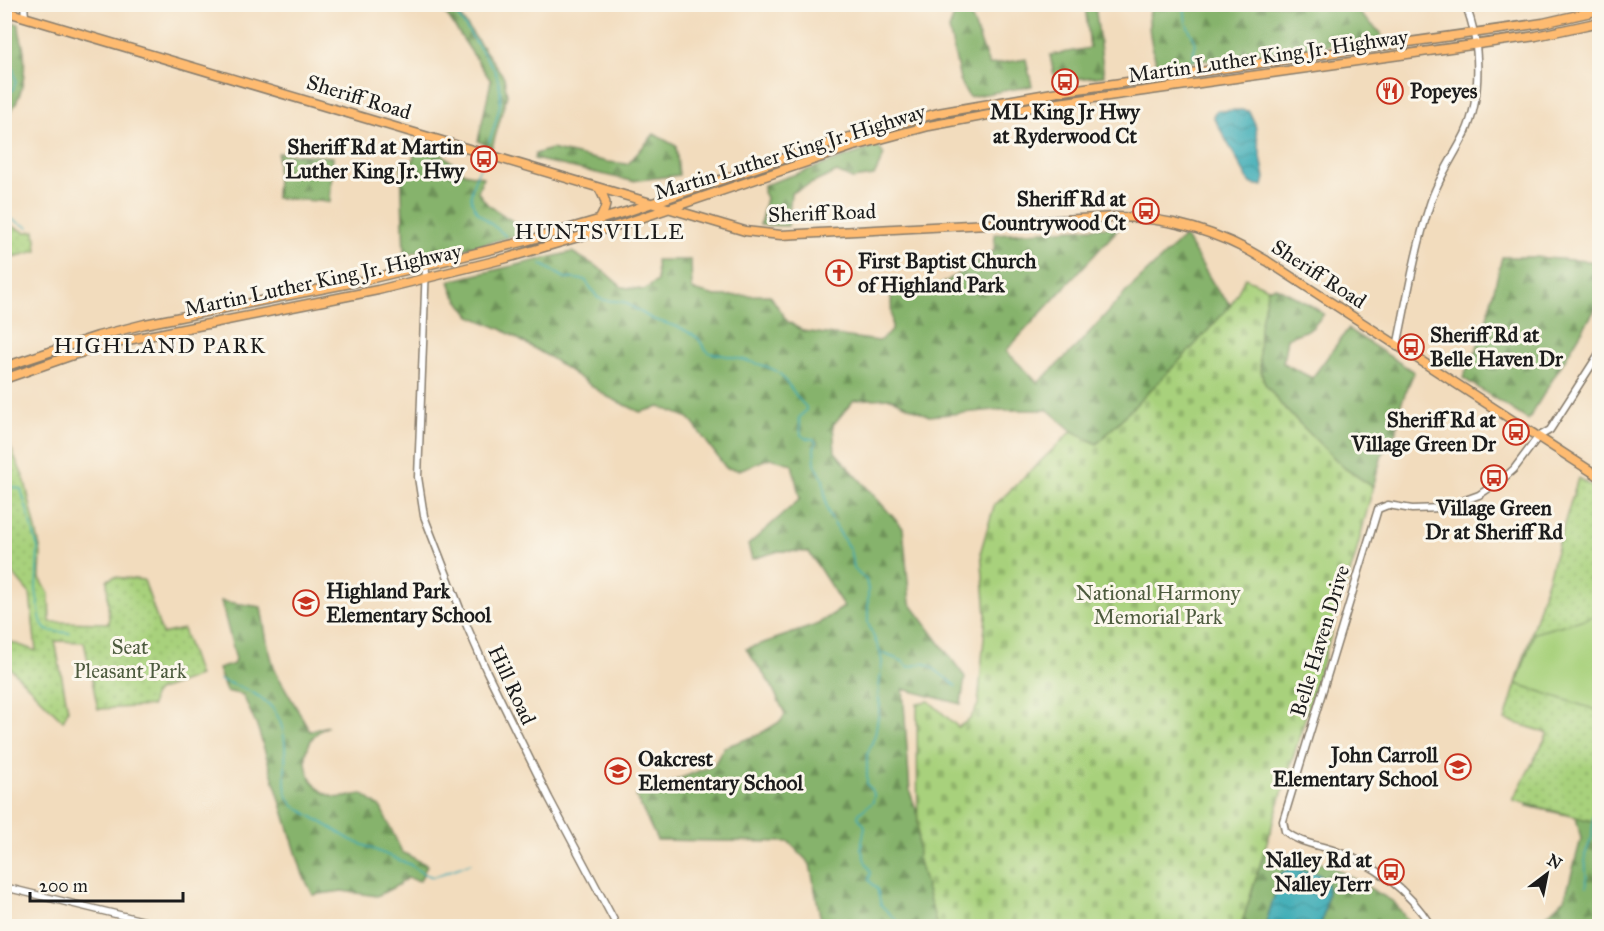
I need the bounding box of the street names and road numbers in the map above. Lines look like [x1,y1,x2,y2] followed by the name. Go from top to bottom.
[1126,23,1411,89] street label: Martin Luther King Jr. Highway
[304,69,415,125] street label: Sheriff Road
[651,98,930,206] street label: Martin Luther King Jr. Highway
[768,198,877,228] street label: Sheriff Road
[1267,234,1372,315] street label: Sheriff Road
[182,238,465,322] street label: Martin Luther King Jr. Highway
[1285,562,1355,720] street label: Belle Haven Drive
[482,641,542,729] street label: Hill Road

